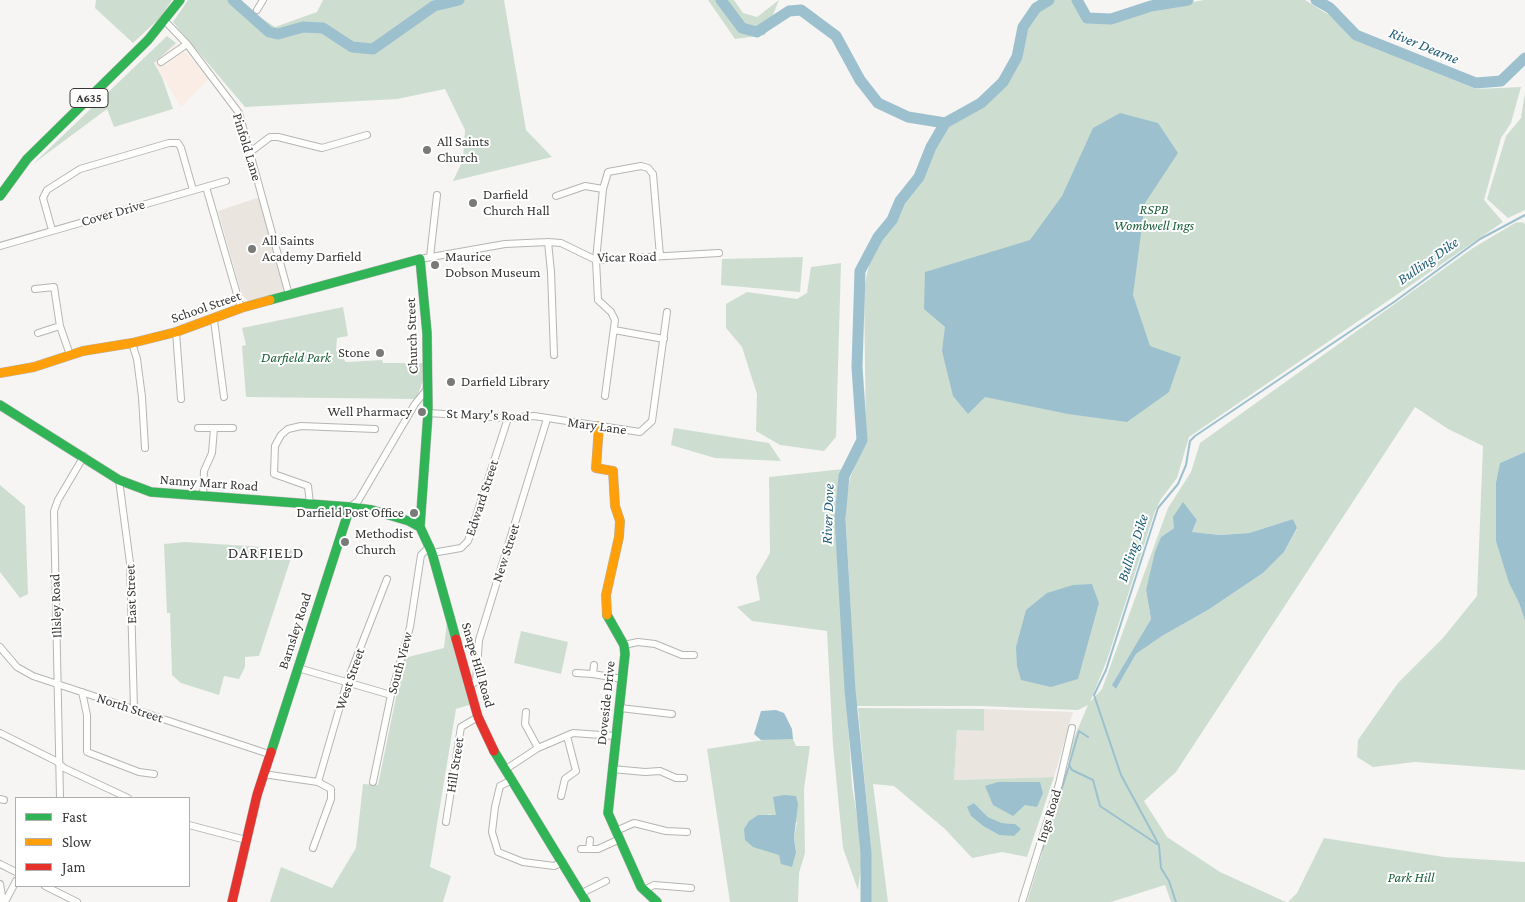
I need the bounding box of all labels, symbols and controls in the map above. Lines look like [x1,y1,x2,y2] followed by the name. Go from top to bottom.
[1387,24,1461,68] water label: River Dearne
[70,89,108,108] road number: A635
[229,111,265,183] street label: Pinfold Lane
[437,134,489,166] place label: All Saints Church
[421,144,433,156] marker: All Saints Church
[483,187,550,220] place label: Darfield Church Hall
[79,196,147,230] street label: Cover Drive
[467,197,479,209] marker: Darfield Church Hall
[1114,202,1194,234] park label: RSPB Wombwell Ings
[262,233,362,266] place label: All Saints Academy Darfield
[1394,233,1462,289] water label: Bulling Dike
[246,243,258,255] marker: All Saints Academy Darfield
[597,248,657,266] street label: Vicar Road
[445,249,540,282] place label: Maurice Dobson Museum
[429,259,441,271] marker: Maurice Dobson Museum
[169,287,243,327] street label: School Street
[402,297,422,375] street label: Church Street
[338,345,370,361] place label: Stone
[374,347,386,359] marker: Stone
[261,350,331,366] park label: Darfield Park
[461,374,550,390] place label: Darfield Library
[445,376,457,388] marker: Darfield Library
[328,404,412,420] place label: Well Pharmacy
[446,405,530,425] street label: St Mary's Road
[416,406,428,418] marker: Well Pharmacy
[566,414,628,438] street label: Mary Lane
[462,458,502,538] street label: Edward Street
[159,471,259,495] street label: Nanny Marr Road
[818,483,838,545] water label: River Dove
[297,505,404,521] place label: Darfield Post Office
[408,507,420,519] marker: Darfield Post Office
[1114,512,1152,584] water label: Bulling Dike
[489,521,523,585] street label: New Street
[355,526,413,558] place label: Methodist Church
[339,536,351,548] marker: Methodist Church
[227,543,305,563] district label: DARFIELD
[122,564,140,624] street label: East Street
[46,574,66,638] street label: Illsley Road
[275,591,315,671] street label: Barnsley Road
[458,620,498,710] street label: Snape Hill Road
[384,630,416,696] street label: South View
[332,646,368,712] street label: West Street
[593,660,619,746] street label: Doveside Drive
[95,689,165,727] street label: North Street
[442,736,468,794] street label: Hill Street
[1033,787,1065,845] street label: Ings Road
[15,797,190,887] legend
[62,809,87,825] text: Fast
[62,834,91,850] text: Slow
[62,859,85,875] text: Jam
[1388,870,1434,886] park label: Park Hill

